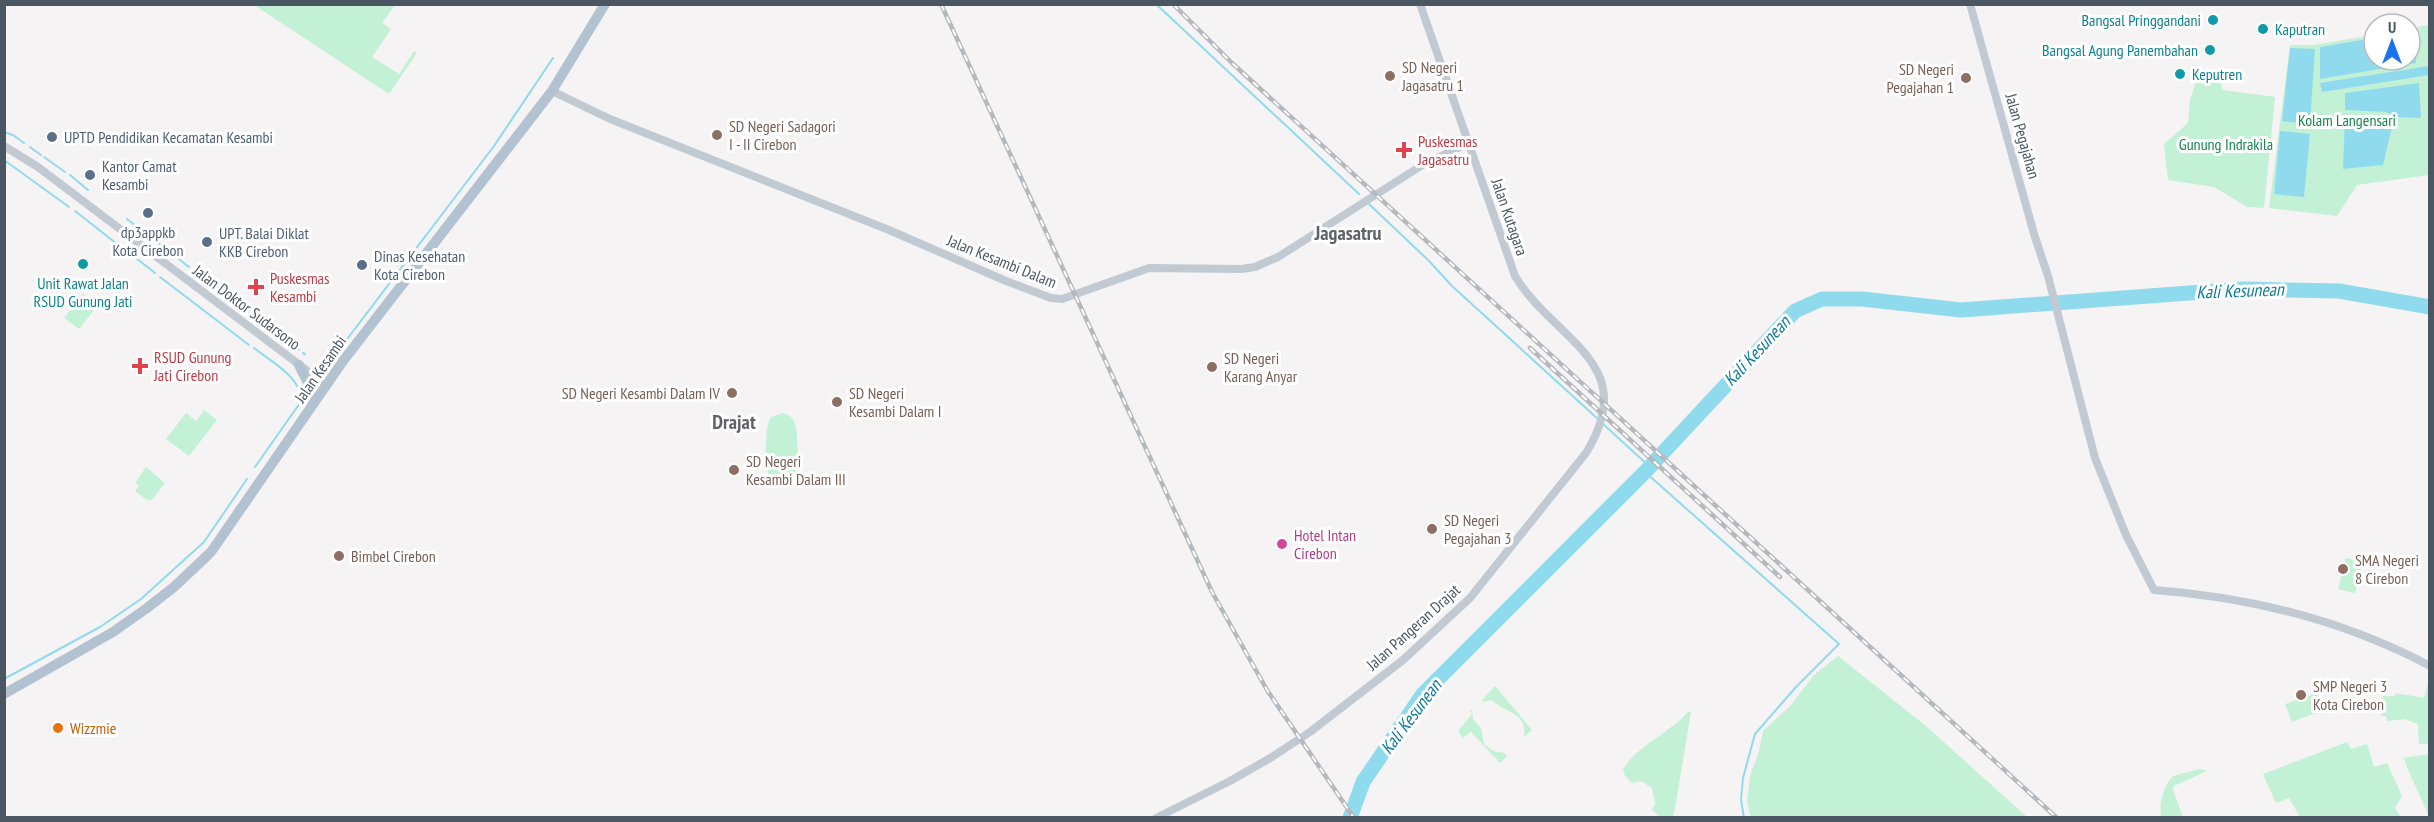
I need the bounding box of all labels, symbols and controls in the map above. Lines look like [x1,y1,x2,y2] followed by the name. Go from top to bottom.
[2081,10,2201,30] place label: Bangsal Pringgandani
[2362,12,2422,72] north arrow
[2206,13,2220,27] marker: Bangsal Pringgandani
[2388,17,2396,37] text: U
[2275,19,2325,39] place label: Kaputran
[2256,22,2270,36] marker: Kaputran
[2042,40,2198,60] place label: Bangsal Agung Panembahan
[2203,43,2217,57] marker: Bangsal Agung Panembahan
[1401,57,1464,95] place label: SD Negeri Jagasatru 1
[1887,59,1954,97] place label: SD Negeri Pegajahan 1
[2192,64,2242,84] place label: Keputren
[2173,67,2187,81] marker: Keputren
[1383,69,1397,83] marker: SD Negeri Jagasatru 1
[1959,71,1973,85] marker: SD Negeri Pegajahan 1
[2001,90,2045,181] street label: Jalan Pegajahan
[2298,110,2396,130] park label: Kolam Langensari
[729,116,836,154] place label: SD Negeri Sadagori I - II Cirebon
[64,127,273,147] place label: UPTD Pendidikan Kecamatan Kesambi
[710,128,724,142] marker: SD Negeri Sadagori I - II Cirebon
[45,130,59,144] marker: UPTD Pendidikan Kecamatan Kesambi
[1417,131,1477,169] place label: Puskesmas Jagasatru
[2179,134,2273,154] park label: Gunung Indrakila
[1395,141,1413,159] marker: Puskesmas Jagasatru
[102,156,177,194] place label: Kantor Camat Kesambi
[83,168,97,182] marker: Kantor Camat Kesambi
[1487,175,1533,258] street label: Jalan Kutagara
[141,206,155,220] marker: dp3appkb Kota Cirebon
[1313,220,1382,246] district label: Jagasatru
[112,222,184,260] place label: dp3appkb Kota Cirebon
[219,223,310,261] place label: UPT. Balai Diklat KKB Cirebon
[944,230,1060,292] street label: Jalan Kesambi Dalam
[200,235,214,249] marker: UPT. Balai Diklat KKB Cirebon
[374,246,465,284] place label: Dinas Kesehatan Kota Cirebon
[76,257,90,271] marker: Unit Rawat Jalan RSUD Gunung Jati
[355,258,369,272] marker: Dinas Kesehatan Kota Cirebon
[189,260,305,354] street label: Jalan Doktor Sudarsono
[270,268,329,306] place label: Puskesmas Kesambi
[34,273,132,311] place label: Unit Rawat Jalan RSUD Gunung Jati
[2196,277,2285,304] water label: Kali Kesunean
[247,278,265,296] marker: Puskesmas Kesambi
[1718,310,1796,391] water label: Kali Kesunean
[289,332,350,407] street label: Jalan Kesambi
[153,347,231,385] place label: RSUD Gunung Jati Cirebon
[1224,348,1298,386] place label: SD Negeri Karang Anyar
[131,357,149,375] marker: RSUD Gunung Jati Cirebon
[1205,360,1219,374] marker: SD Negeri Karang Anyar
[562,383,721,403] place label: SD Negeri Kesambi Dalam IV
[849,383,941,421] place label: SD Negeri Kesambi Dalam I
[725,386,739,400] marker: SD Negeri Kesambi Dalam IV
[830,395,844,409] marker: SD Negeri Kesambi Dalam I
[712,409,756,435] district label: Drajat
[746,451,846,489] place label: SD Negeri Kesambi Dalam III
[727,463,741,477] marker: SD Negeri Kesambi Dalam III
[1444,510,1511,548] place label: SD Negeri Pegajahan 3
[1425,522,1439,536] marker: SD Negeri Pegajahan 3
[1294,525,1356,563] place label: Hotel Intan Cirebon
[1275,537,1289,551] marker: Hotel Intan Cirebon
[351,546,436,566] place label: Bimbel Cirebon
[332,549,346,563] marker: Bimbel Cirebon
[2355,550,2419,588] place label: SMA Negeri 8 Cirebon
[2336,562,2350,576] marker: SMA Negeri 8 Cirebon
[1361,579,1464,675] street label: Jalan Pangeran Drajat
[1375,674,1447,759] water label: Kali Kesunean
[2313,676,2387,714] place label: SMP Negeri 3 Kota Cirebon
[2294,688,2308,702] marker: SMP Negeri 3 Kota Cirebon
[70,718,116,738] place label: Wizzmie
[51,721,65,735] marker: Wizzmie

